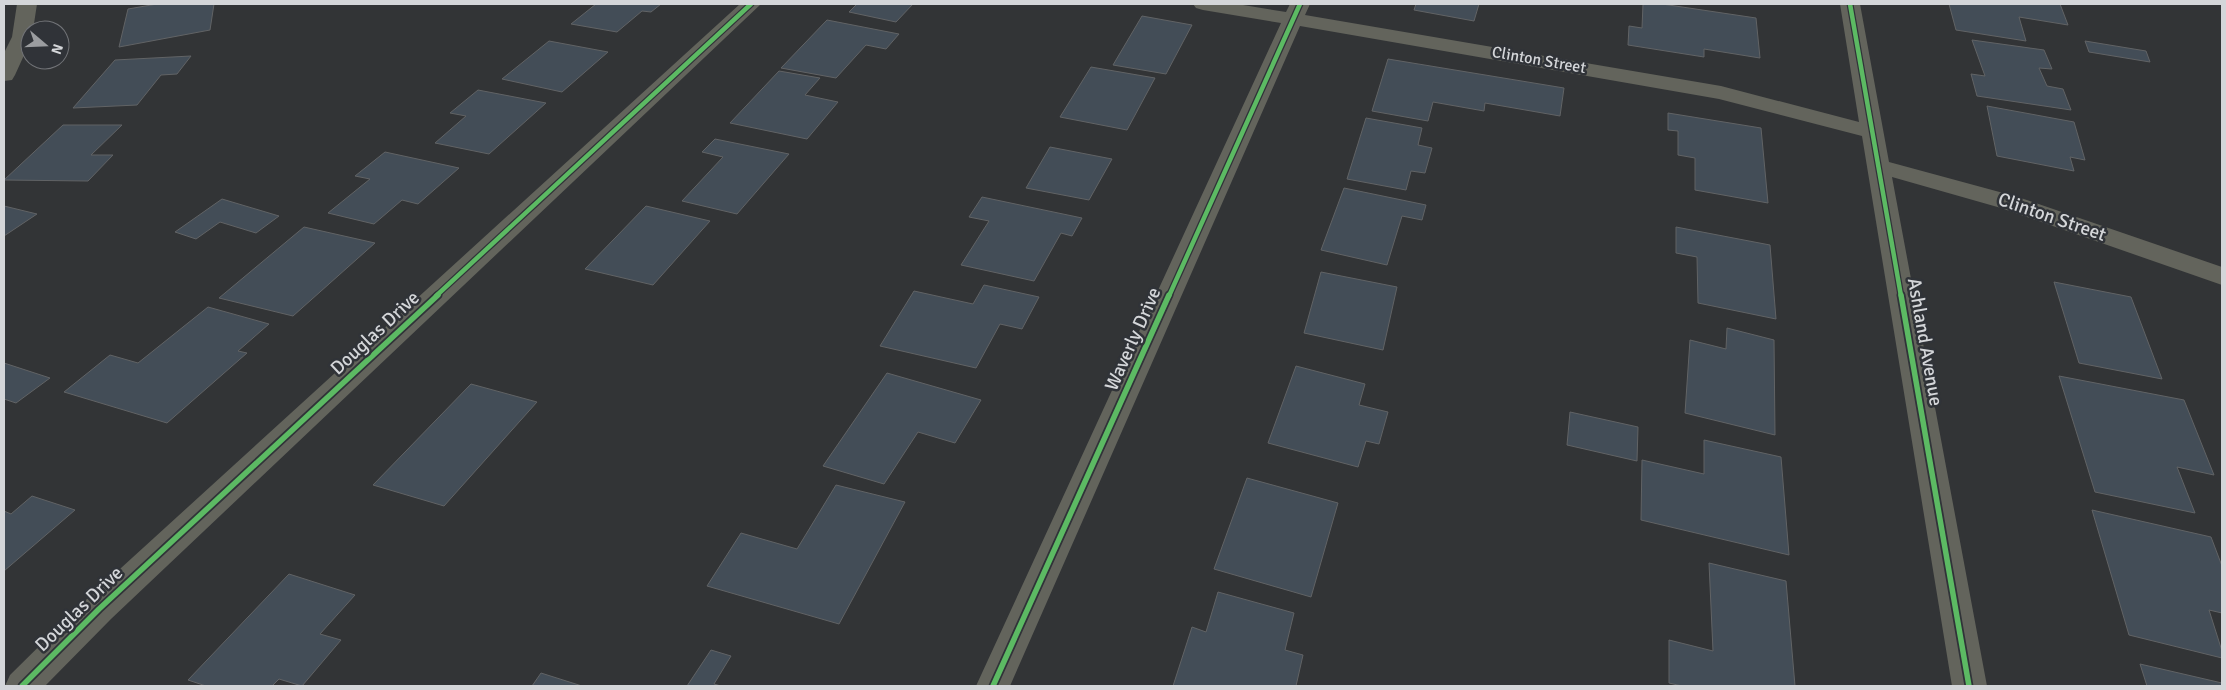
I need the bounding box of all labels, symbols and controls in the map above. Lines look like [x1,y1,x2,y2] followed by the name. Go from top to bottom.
[20,20,70,70] north arrow
[47,42,66,56] text: N
[1490,42,1588,78] street label: Clinton Street
[1995,187,2110,247] street label: Clinton Street
[1902,276,1948,408] street label: Ashland Avenue
[1100,284,1166,394] street label: Waverly Drive
[326,286,424,380] street label: Douglas Drive
[30,561,128,657] street label: Douglas Drive

